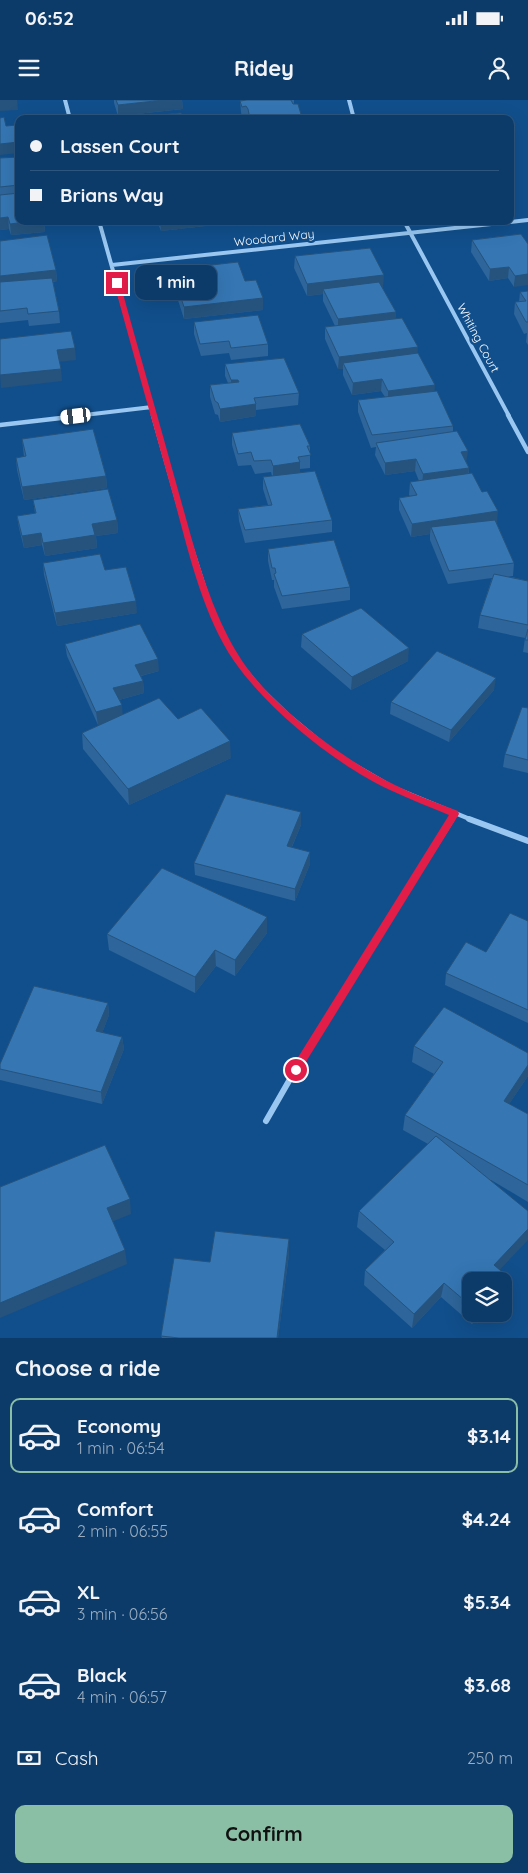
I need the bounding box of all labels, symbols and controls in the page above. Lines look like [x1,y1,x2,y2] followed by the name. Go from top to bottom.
[25,6,74,30] text: 06:52
[15,54,43,82] icon: menu
[234,54,294,82] text: Ridey
[485,54,513,82] icon: person
[60,134,180,158] text: Lassen Court
[60,183,164,207] text: Brians Way
[233,226,315,249] street label: Woodard Way
[134,266,217,300] callout: 1 min
[106,272,128,294] route end
[157,272,195,292] text: 1 min
[454,301,503,375] street label: Whiting Court
[60,407,91,425] car
[285,1059,307,1081] route start
[462,1272,512,1322] map controls
[462,1272,512,1322] button: layers
[15,1354,160,1382] text: Choose a ride
[17,1413,62,1458] icon: car
[77,1414,161,1438] text: Economy
[467,1424,511,1448] text: $3.14
[77,1438,165,1458] text: 1 min · 06:54
[17,1496,62,1541] icon: car
[77,1497,154,1521] text: Comfort
[462,1507,511,1531] text: $4.24
[77,1521,168,1541] text: 2 min · 06:55
[17,1579,62,1624] icon: car
[77,1580,100,1604] text: XL
[463,1590,511,1614] text: $5.34
[77,1604,167,1624] text: 3 min · 06:56
[17,1662,62,1707] icon: car
[77,1663,127,1687] text: Black
[464,1673,511,1697] text: $3.68
[77,1687,167,1707] text: 4 min · 06:57
[15,1744,43,1772] icon: cash
[55,1746,99,1770] text: Cash
[467,1748,513,1768] text: 250 m
[15,1805,513,1863] button: Confirm

